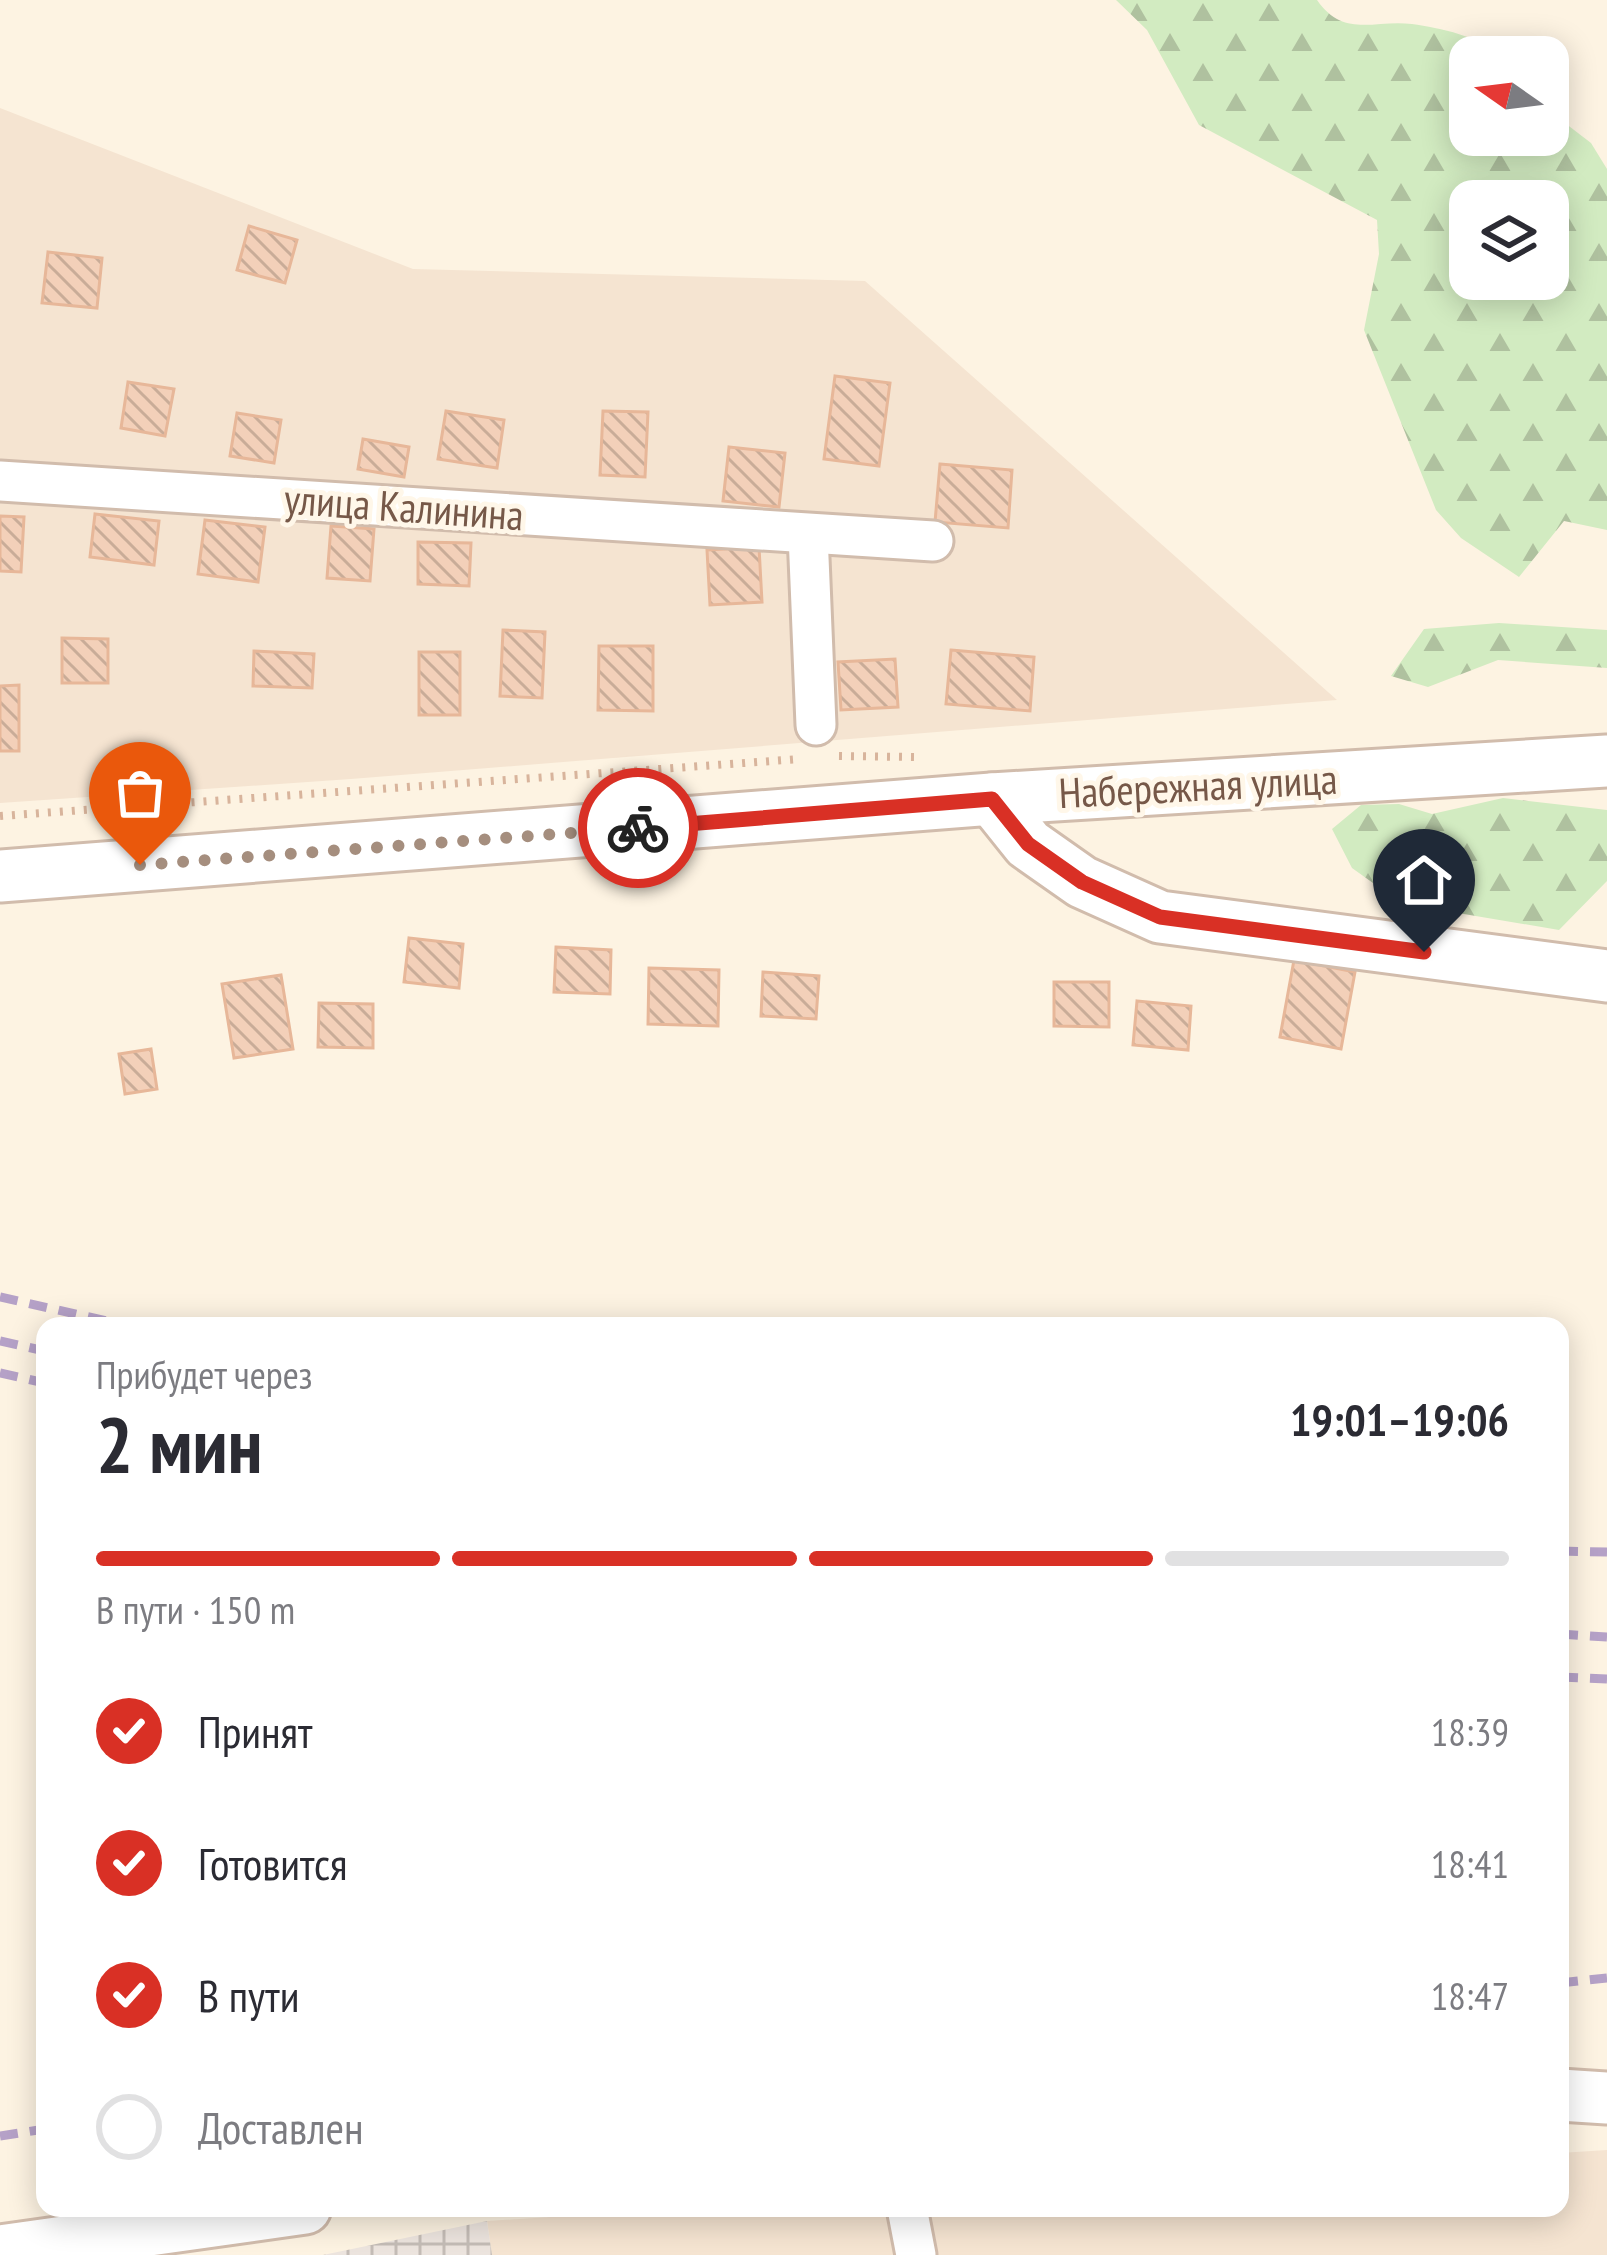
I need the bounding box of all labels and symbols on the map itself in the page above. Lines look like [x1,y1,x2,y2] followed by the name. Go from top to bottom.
[1449,36,1569,156] north arrow
[283,471,526,542] street label: улица Калинина
[89,742,191,865] pin
[1057,751,1339,820] street label: Набережная улица
[578,768,698,888] courier
[1373,829,1475,952] pin

